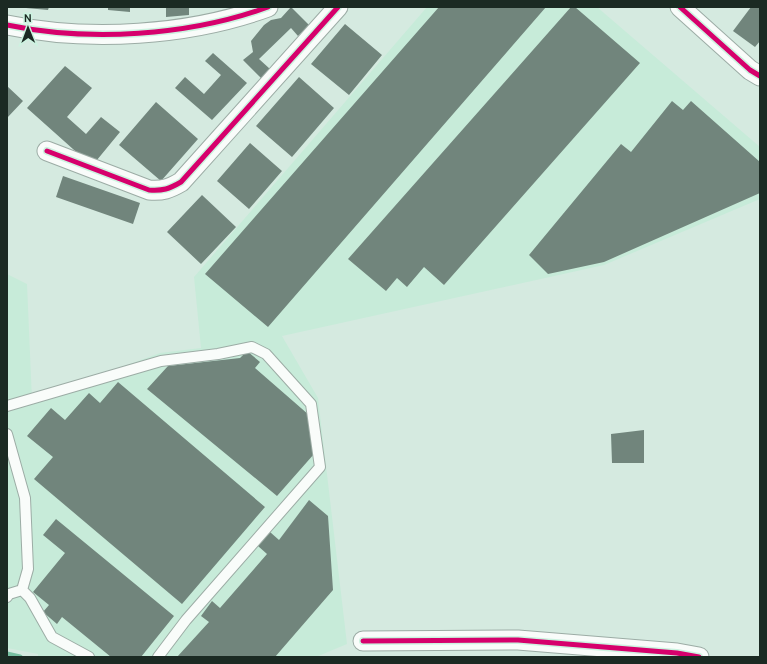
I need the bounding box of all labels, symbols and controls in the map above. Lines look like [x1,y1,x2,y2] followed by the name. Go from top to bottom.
[8,8,48,48] north arrow
[24,11,32,25] text: N

